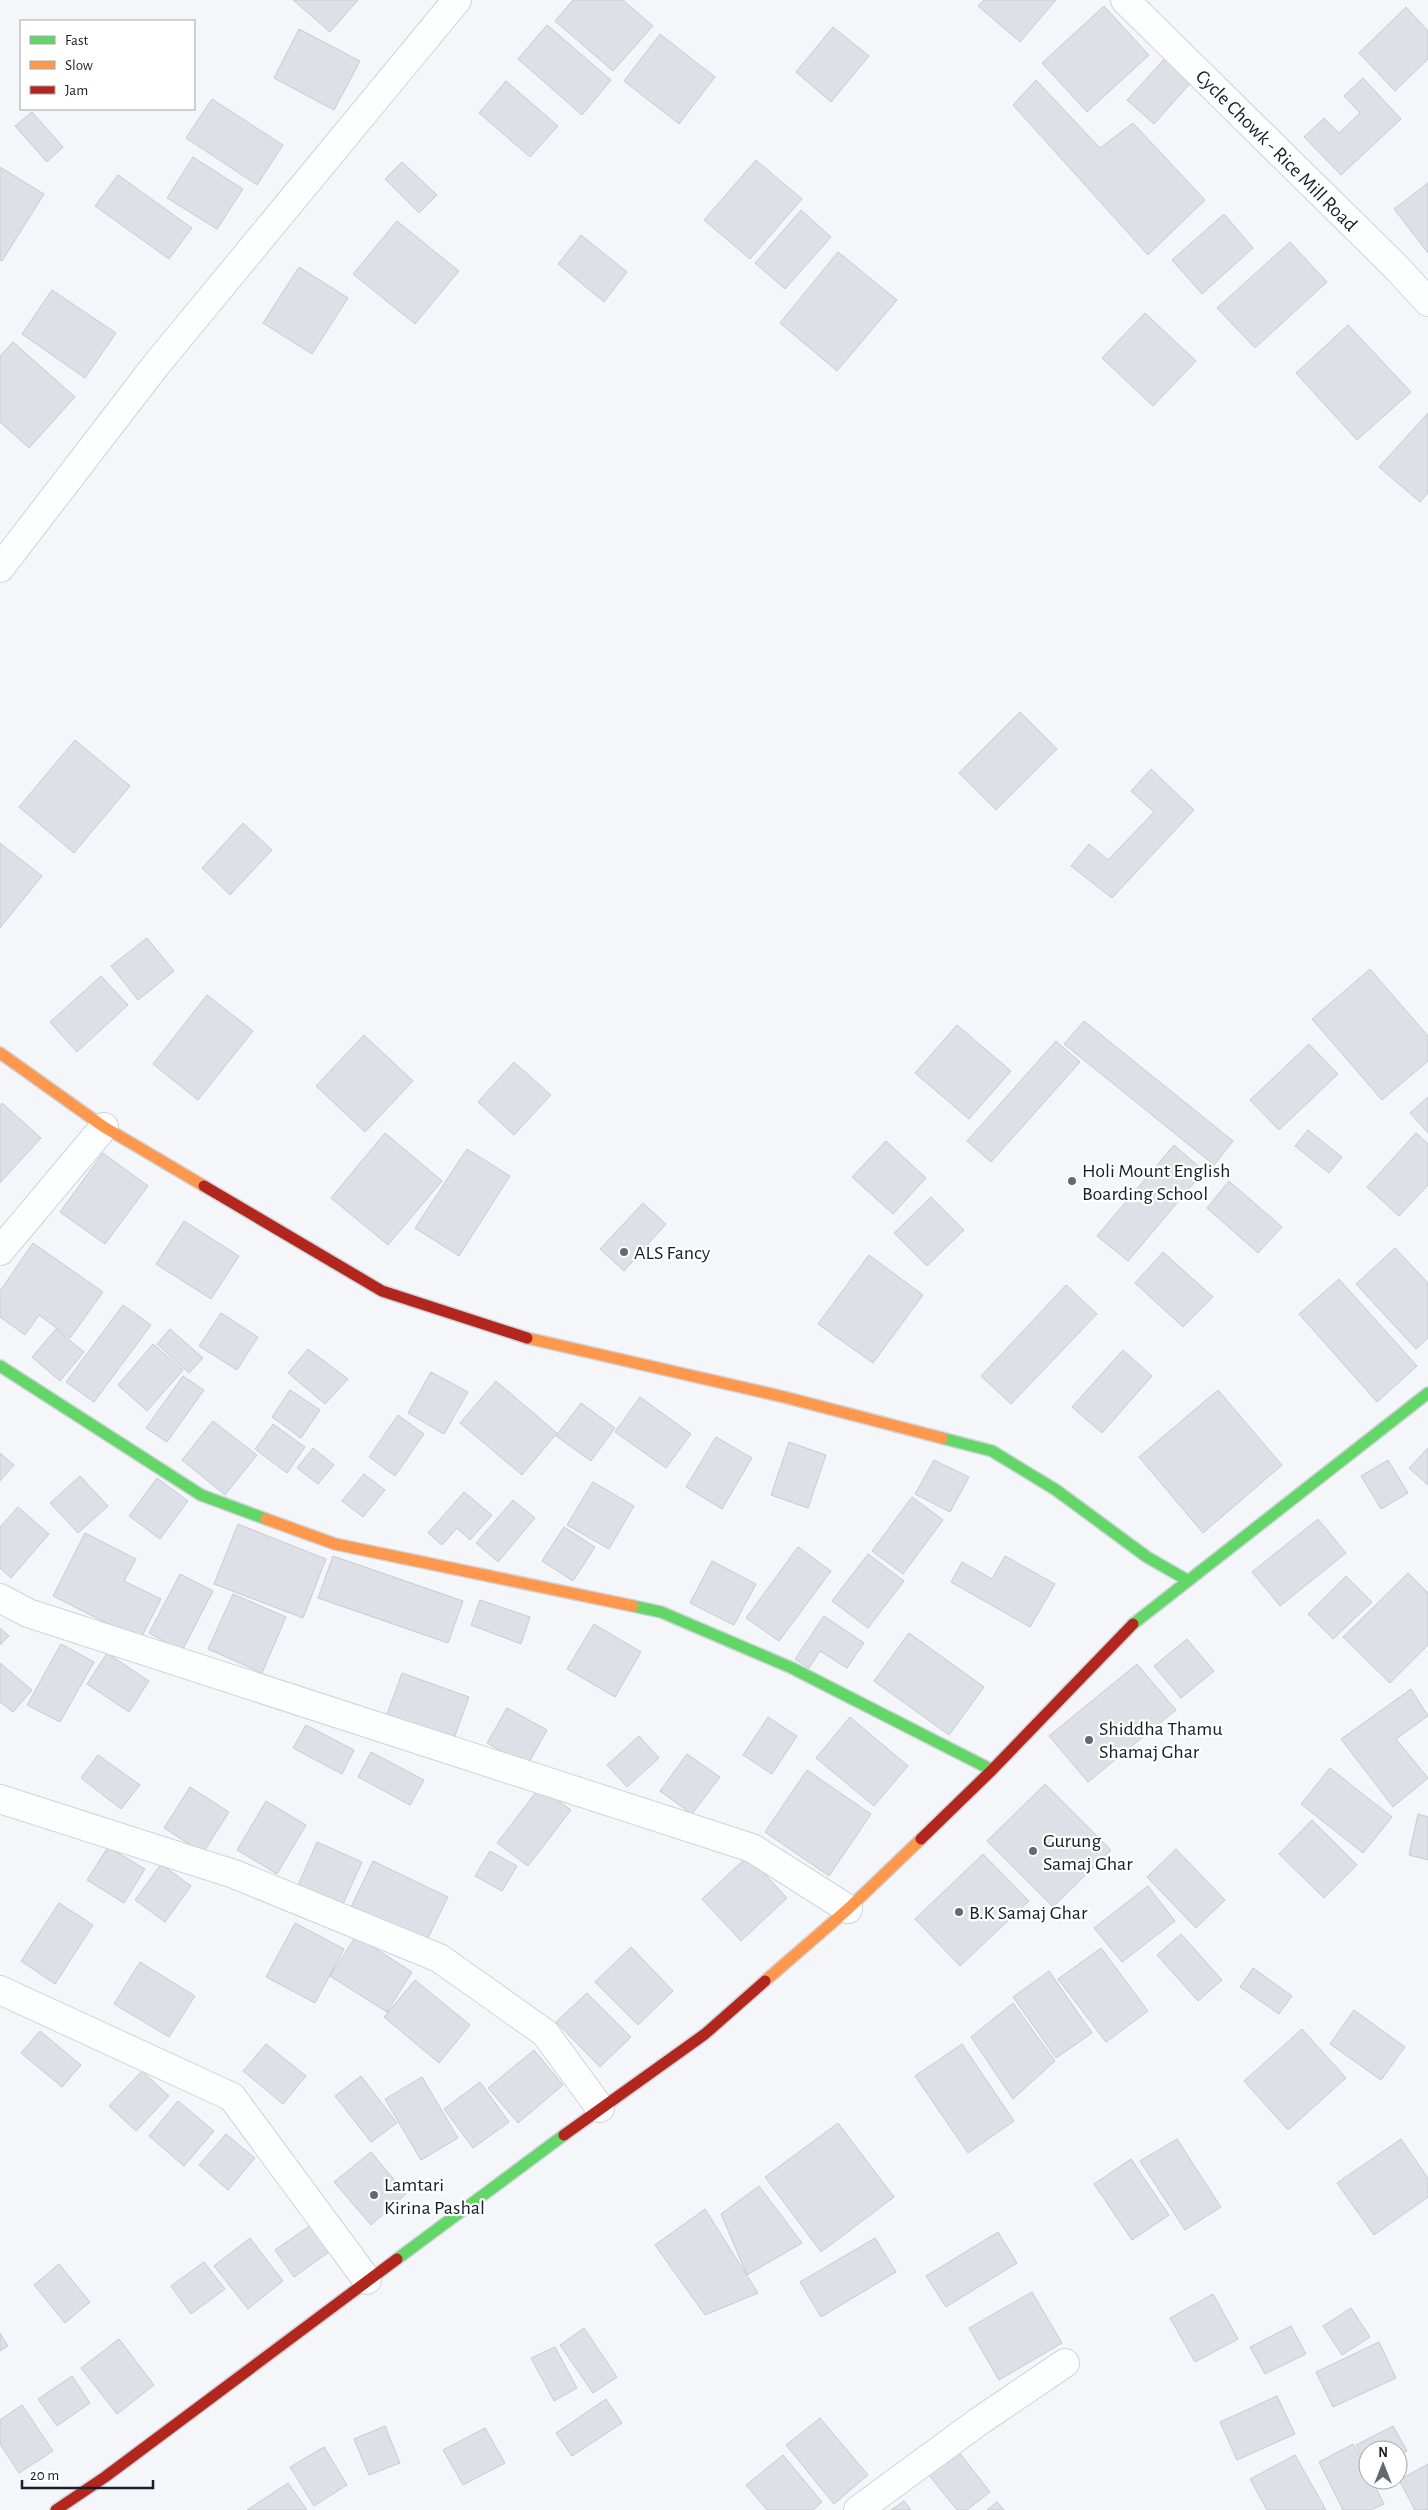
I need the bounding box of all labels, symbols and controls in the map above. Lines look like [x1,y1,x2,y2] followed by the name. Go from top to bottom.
[20,20,195,110] legend
[65,33,89,48] text: Fast
[65,58,93,73] text: Slow
[1192,66,1361,235] street label: Cycle Chowk - Rice Mill Road
[65,83,88,98] text: Jam
[1082,1161,1230,1204] place label: Holi Mount English Boarding School
[1066,1175,1078,1187] marker: Holi Mount English Boarding School
[634,1243,711,1263] place label: ALS Fancy
[618,1246,630,1258] marker: ALS Fancy
[1099,1719,1222,1762] place label: Shiddha Thamu Shamaj Ghar
[1083,1734,1095,1746] marker: Shiddha Thamu Shamaj Ghar
[1043,1831,1133,1874] place label: Gurung Samaj Ghar
[1027,1845,1039,1857] marker: Gurung Samaj Ghar
[969,1903,1088,1923] place label: B.K Samaj Ghar
[953,1906,965,1918] marker: B.K Samaj Ghar
[384,2175,485,2218] place label: Lamtari Kirina Pashal
[368,2189,380,2201] marker: Lamtari Kirina Pashal
[1358,2440,1408,2490] north arrow
[1378,2446,1388,2460] text: N
[22,2458,154,2490] scale bar
[30,2468,59,2483] text: 20 m

